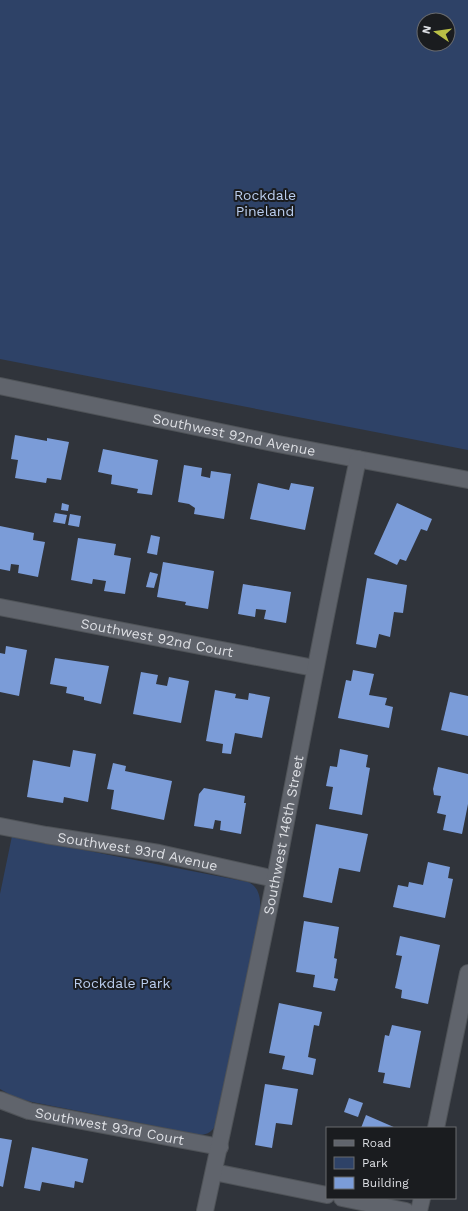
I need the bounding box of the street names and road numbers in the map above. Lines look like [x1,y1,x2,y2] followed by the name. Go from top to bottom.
[151,410,317,459] street label: Southwest 92nd Avenue
[79,615,235,660] street label: Southwest 92nd Court
[260,754,307,916] street label: Southwest 146th Street
[56,829,219,874] street label: Southwest 93rd Avenue
[34,1104,186,1148] street label: Southwest 93rd Court

